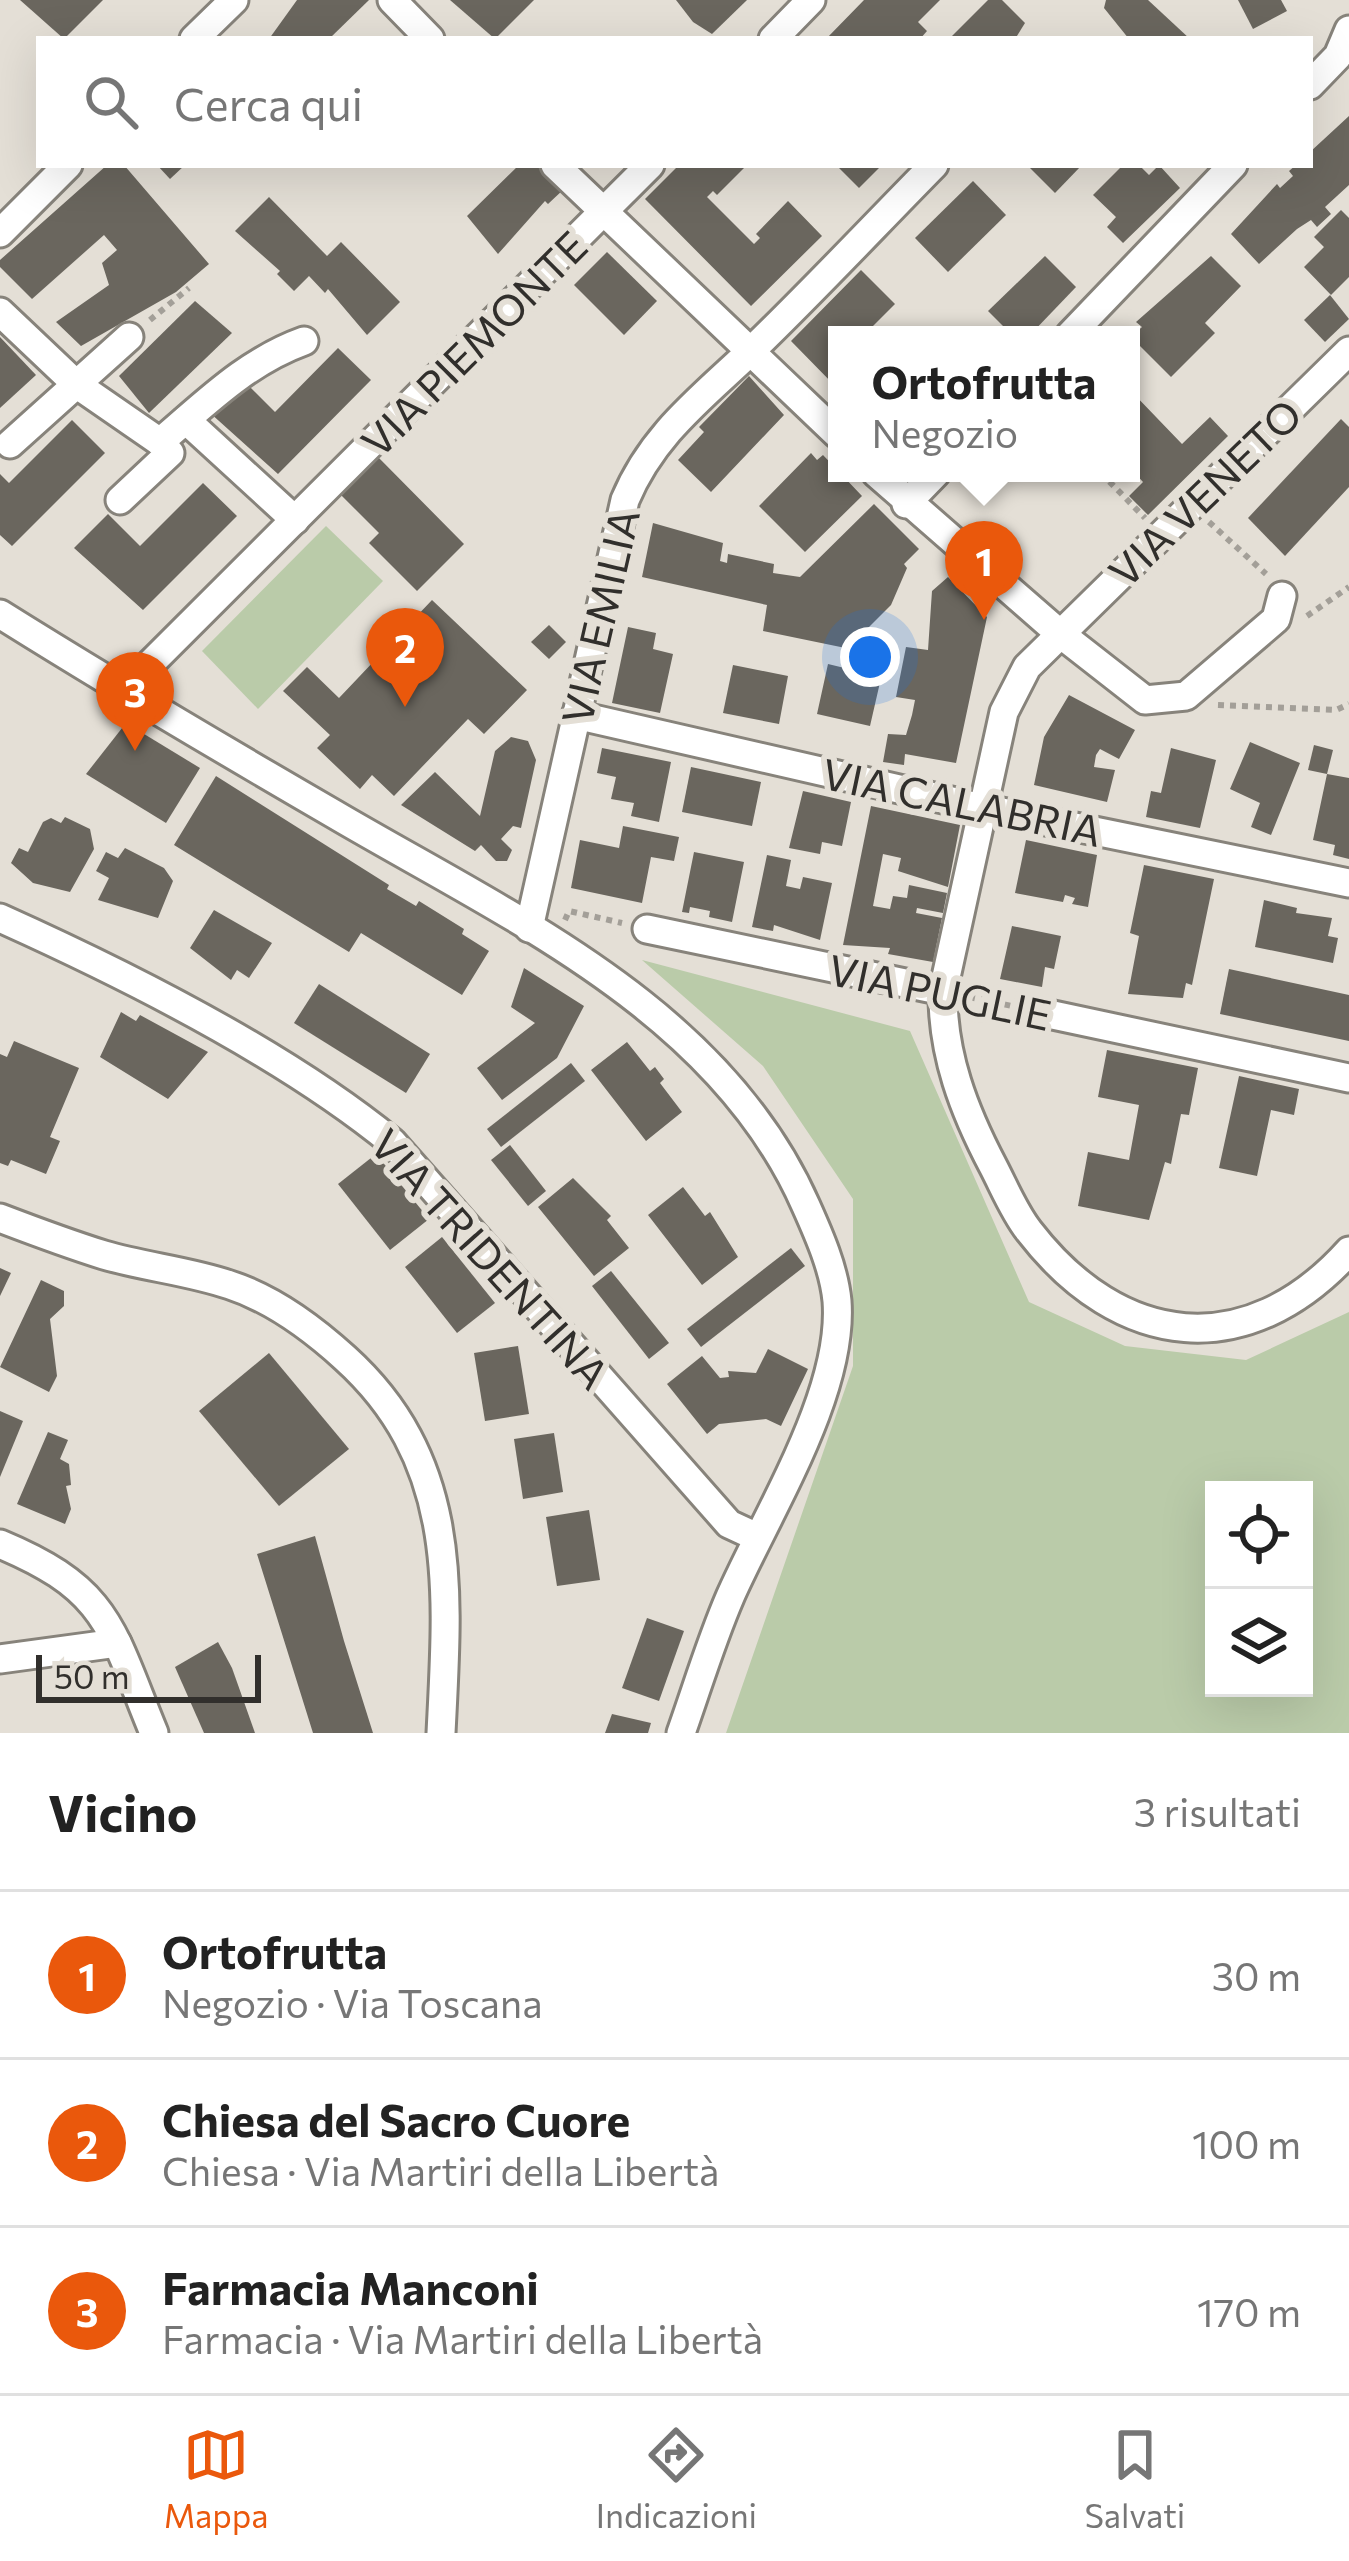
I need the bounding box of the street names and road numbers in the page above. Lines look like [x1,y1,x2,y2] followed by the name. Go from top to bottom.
[349,219,597,467] street label: VIA PIEMONTE
[1097,387,1311,597] street label: VIA VENETO
[549,503,649,729] street label: VIA EMILIA
[818,746,1106,856] street label: VIA CALABRIA
[824,942,1056,1040] street label: VIA PUGLIE
[361,1118,621,1398] street label: VIA TRIDENTINA

